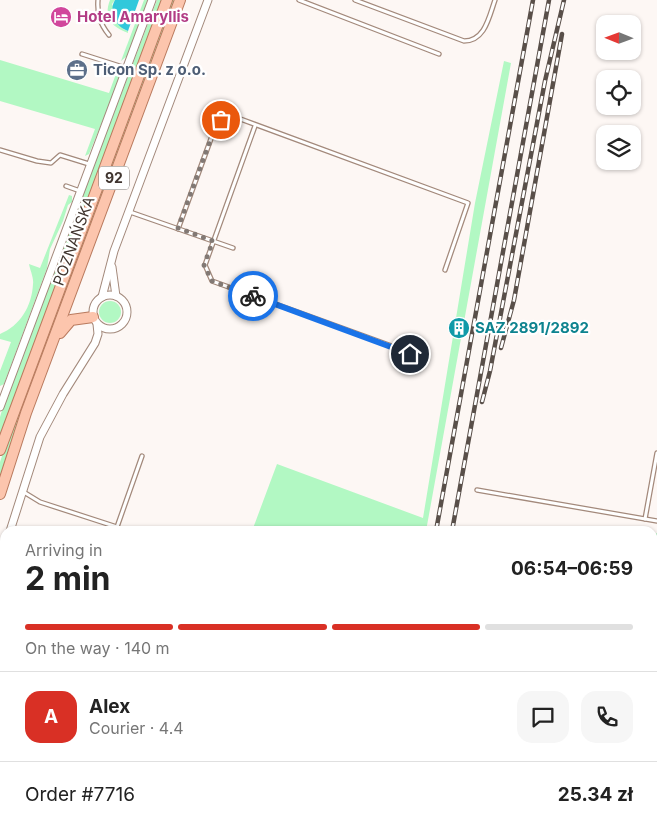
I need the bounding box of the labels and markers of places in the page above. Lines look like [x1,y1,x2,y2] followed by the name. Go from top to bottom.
[49,5,73,29] hotel icon: Hotel Amaryllis
[77,7,189,26] place label: Hotel Amaryllis
[65,58,89,82] office icon: Ticon Sp. z o.o.
[93,60,206,79] place label: Ticon Sp. z o.o.
[200,99,242,141] pin
[447,316,471,340] building icon: SAZ 2891/2892
[475,318,589,337] place label: SAZ 2891/2892
[389,333,431,375] pin

